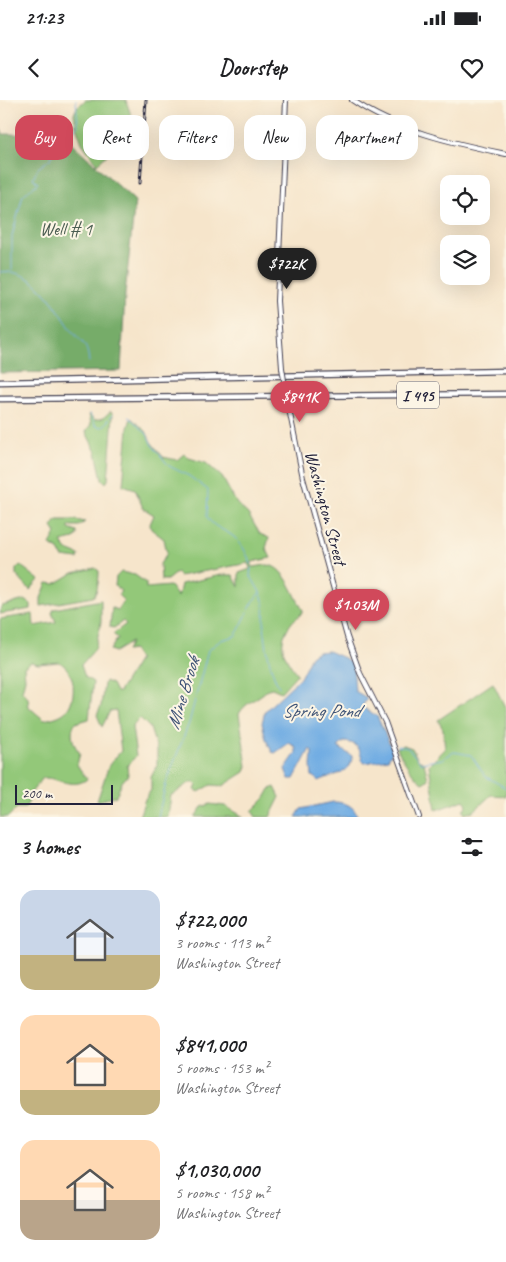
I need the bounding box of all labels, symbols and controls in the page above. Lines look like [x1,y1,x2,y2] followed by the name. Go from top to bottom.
[25,6,63,30] text: 21:23
[20,54,48,82] icon: back
[219,54,287,82] text: Doorstep
[458,54,486,82] icon: heart
[15,115,73,160] chip: Buy
[83,115,149,160] chip: Rent
[159,115,234,160] chip: Filters
[244,115,306,160] chip: New
[316,115,418,160] chip: Apartment
[440,175,490,285] map controls
[440,175,490,225] button: locate
[40,218,93,240] park label: Well # 1
[440,235,490,285] button: layers
[252,248,322,290] pin: $722K
[269,254,305,274] text: $722K
[265,380,335,423] pin: $841K
[397,382,439,408] road number: I 495
[282,387,318,407] text: $841K
[300,449,353,570] street label: Washington Street
[315,588,397,631] pin: $1.03M
[334,595,378,615] text: $1.03M
[161,651,206,732] water label: Mine Brook
[282,699,365,723] water label: Spring Pond
[15,782,112,805] scale bar
[22,785,52,802] text: 200 m
[458,833,486,861] icon: filters
[20,834,79,860] text: 3 homes
[175,907,245,933] text: $722,000
[60,910,120,970] icon: home
[175,933,269,953] text: 3 rooms · 113 m²
[175,953,279,973] text: Washington Street
[175,1032,245,1058] text: $841,000
[60,1035,120,1095] icon: home
[175,1058,269,1078] text: 5 rooms · 153 m²
[175,1078,279,1098] text: Washington Street
[175,1157,259,1183] text: $1,030,000
[60,1160,120,1220] icon: home
[175,1183,269,1203] text: 5 rooms · 158 m²
[175,1203,279,1223] text: Washington Street

